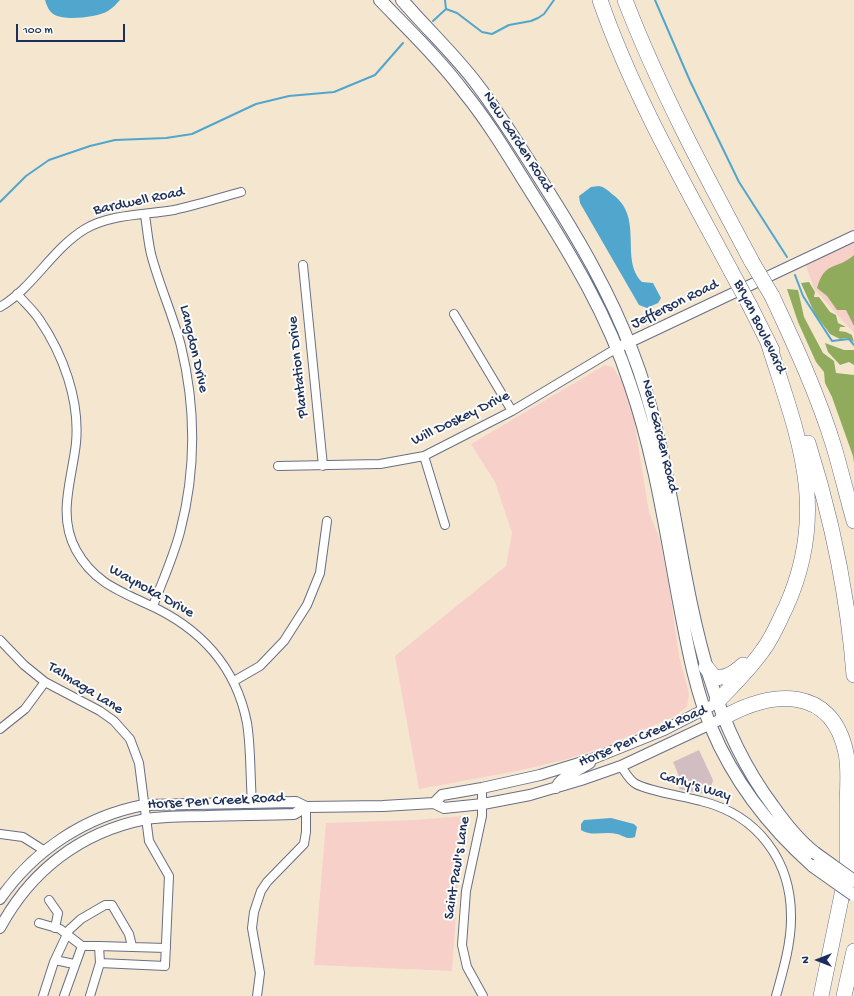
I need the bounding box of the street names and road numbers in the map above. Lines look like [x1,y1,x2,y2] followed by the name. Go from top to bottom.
[478,89,556,195] street label: New Garden Road
[92,184,186,220] street label: Bardwell Road
[629,276,721,334] street label: Jefferson Road
[729,277,789,377] street label: Bryan Boulevard
[174,303,212,395] street label: Langdon Drive
[285,315,313,419] street label: Plantation Drive
[636,378,682,494] street label: New Garden Road
[409,387,513,451] street label: Will Doskey Drive
[105,561,197,623] street label: Waynoka Drive
[44,659,126,719] street label: Talmaga Lane
[576,702,710,772] street label: Horse Pen Creek Road
[657,768,733,806] street label: Carly's Way
[147,789,285,815] street label: Horse Pen Creek Road
[441,815,475,921] street label: Saint Paul's Lane

